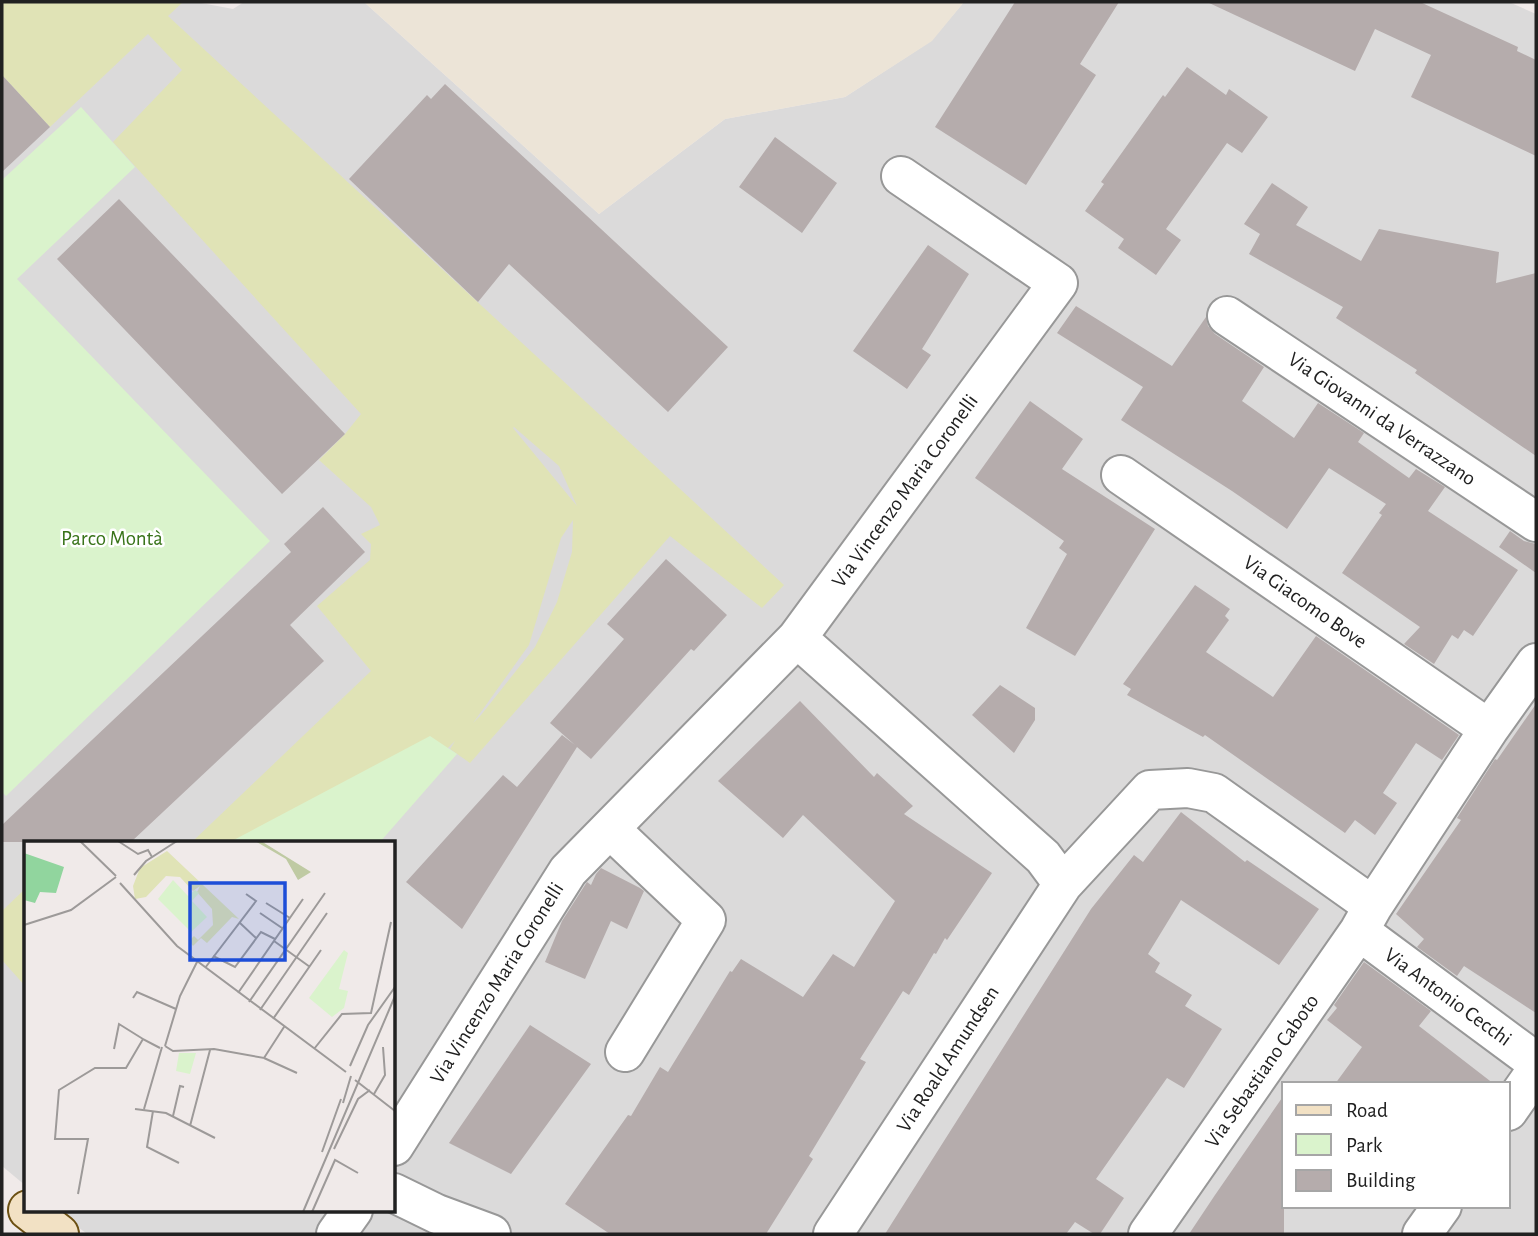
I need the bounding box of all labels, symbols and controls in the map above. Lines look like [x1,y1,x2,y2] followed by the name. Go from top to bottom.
[1284,348,1480,490] street label: Via Giovanni da Verrazzano
[828,391,982,591] street label: Via Vincenzo Maria Coronelli
[61,528,163,549] park label: Parco Montà
[1239,552,1371,652] street label: Via Giacomo Bove
[24,841,396,1212] inset map
[426,879,568,1087] street label: Via Vincenzo Maria Coronelli
[1381,944,1515,1050] street label: Via Antonio Cecchi
[893,982,1003,1136] street label: Via Roald Amundsen
[1201,990,1323,1152] street label: Via Sebastiano Caboto
[1282,1082,1510,1208] legend
[1346,1100,1388,1121] text: Road
[1346,1135,1383,1156] text: Park
[1346,1170,1416,1191] text: Building

